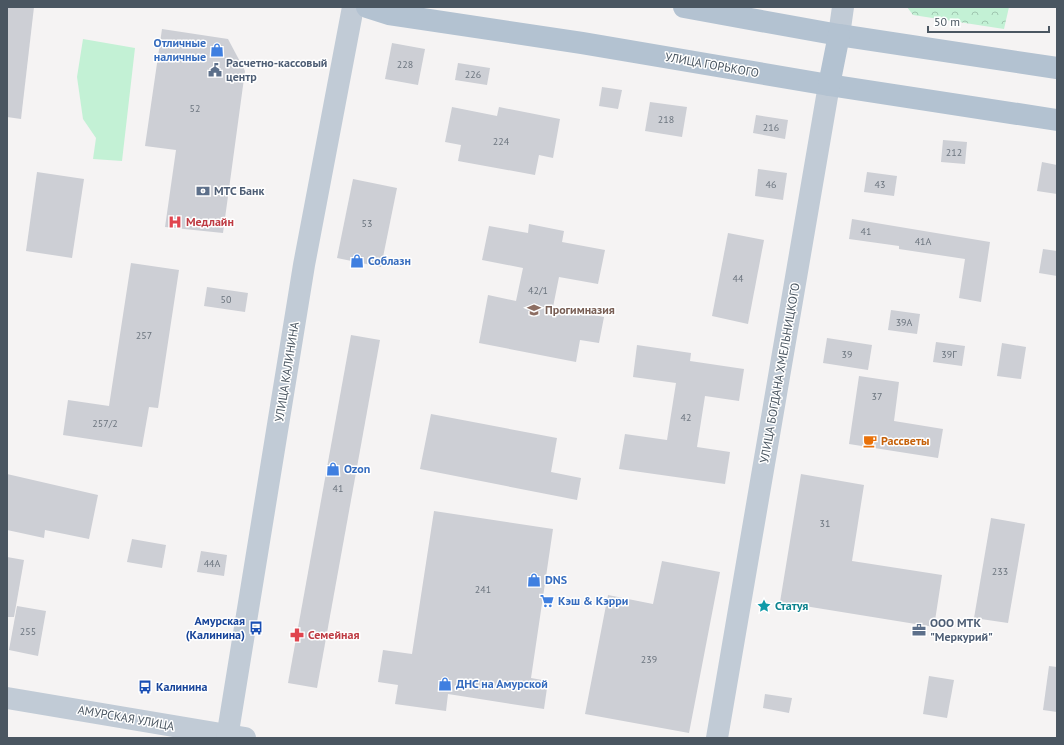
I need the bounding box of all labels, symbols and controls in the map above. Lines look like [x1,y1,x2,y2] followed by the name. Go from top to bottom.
[928,8,1049,34] scale bar
[934,14,960,29] text: 50 m
[154,35,206,64] place label: Отличные наличные
[209,42,225,58] shop icon: Отличные наличные
[664,49,760,80] street label: УЛИЦА ГОРЬКОГО
[226,55,327,84] place label: Расчетно-кассовый центр
[397,58,413,71] house number: 228
[207,62,223,78] public building icon: Расчетно-кассовый центр
[465,68,481,81] house number: 226
[190,102,200,115] house number: 52
[658,113,674,126] house number: 218
[763,121,779,134] house number: 216
[493,135,510,148] house number: 224
[946,146,962,159] house number: 212
[766,178,776,191] house number: 46
[875,178,885,191] house number: 43
[195,183,211,199] bank icon: МТС Банк
[214,183,264,198] place label: МТС Банк
[167,214,183,230] hospital icon: Медлайн
[186,214,234,229] place label: Медлайн
[362,217,372,230] house number: 53
[861,225,871,238] house number: 41
[915,235,932,248] house number: 41А
[349,253,365,269] shop icon: Соблазн
[368,253,411,268] place label: Соблазн
[733,272,744,285] house number: 44
[756,282,803,464] street label: УЛИЦА БОГДАНА ХМЕЛЬНИЦКОГО
[528,284,548,297] house number: 42/1
[221,293,232,306] house number: 50
[526,302,542,318] school or university icon: Прогимназия
[545,302,615,317] place label: Прогимназия
[896,316,913,329] house number: 39А
[271,321,302,423] street label: УЛИЦА КАЛИНИНА
[136,329,152,342] house number: 257
[842,348,852,361] house number: 39
[941,348,957,361] house number: 39Г
[872,390,882,403] house number: 37
[681,411,691,424] house number: 42
[92,417,118,430] house number: 257/2
[862,433,878,449] cafe icon: Рассветы
[881,433,929,448] place label: Рассветы
[325,461,341,477] shop icon: Ozon
[344,461,370,476] place label: Ozon
[333,482,343,495] house number: 41
[820,517,830,530] house number: 31
[204,557,221,570] house number: 44А
[992,565,1008,578] house number: 233
[526,572,542,588] shop icon: DNS
[545,572,567,587] place label: DNS
[475,583,491,596] house number: 241
[539,593,555,609] supermarket icon: Кэш & Кэрри
[558,593,628,608] place label: Кэш & Кэрри
[756,598,772,614] place icon: Статуя
[775,598,808,613] place label: Статуя
[186,613,245,642] place label: Амурская (Калинина)
[930,615,993,644] place label: ООО МТК "Меркурий"
[248,620,264,636] bus stop icon: Амурская (Калинина)
[911,622,927,638] office icon: ООО МТК "Меркурий"
[20,625,36,638] house number: 255
[289,627,305,643] pharmacy icon: Семейная
[308,627,359,642] place label: Семейная
[641,653,657,666] house number: 239
[437,676,453,692] shop icon: ДНС на Амурской
[456,676,548,691] place label: ДНС на Амурской
[137,679,153,695] bus stop icon: Калинина
[156,679,208,694] place label: Калинина
[77,702,176,733] street label: АМУРСКАЯ УЛИЦА

